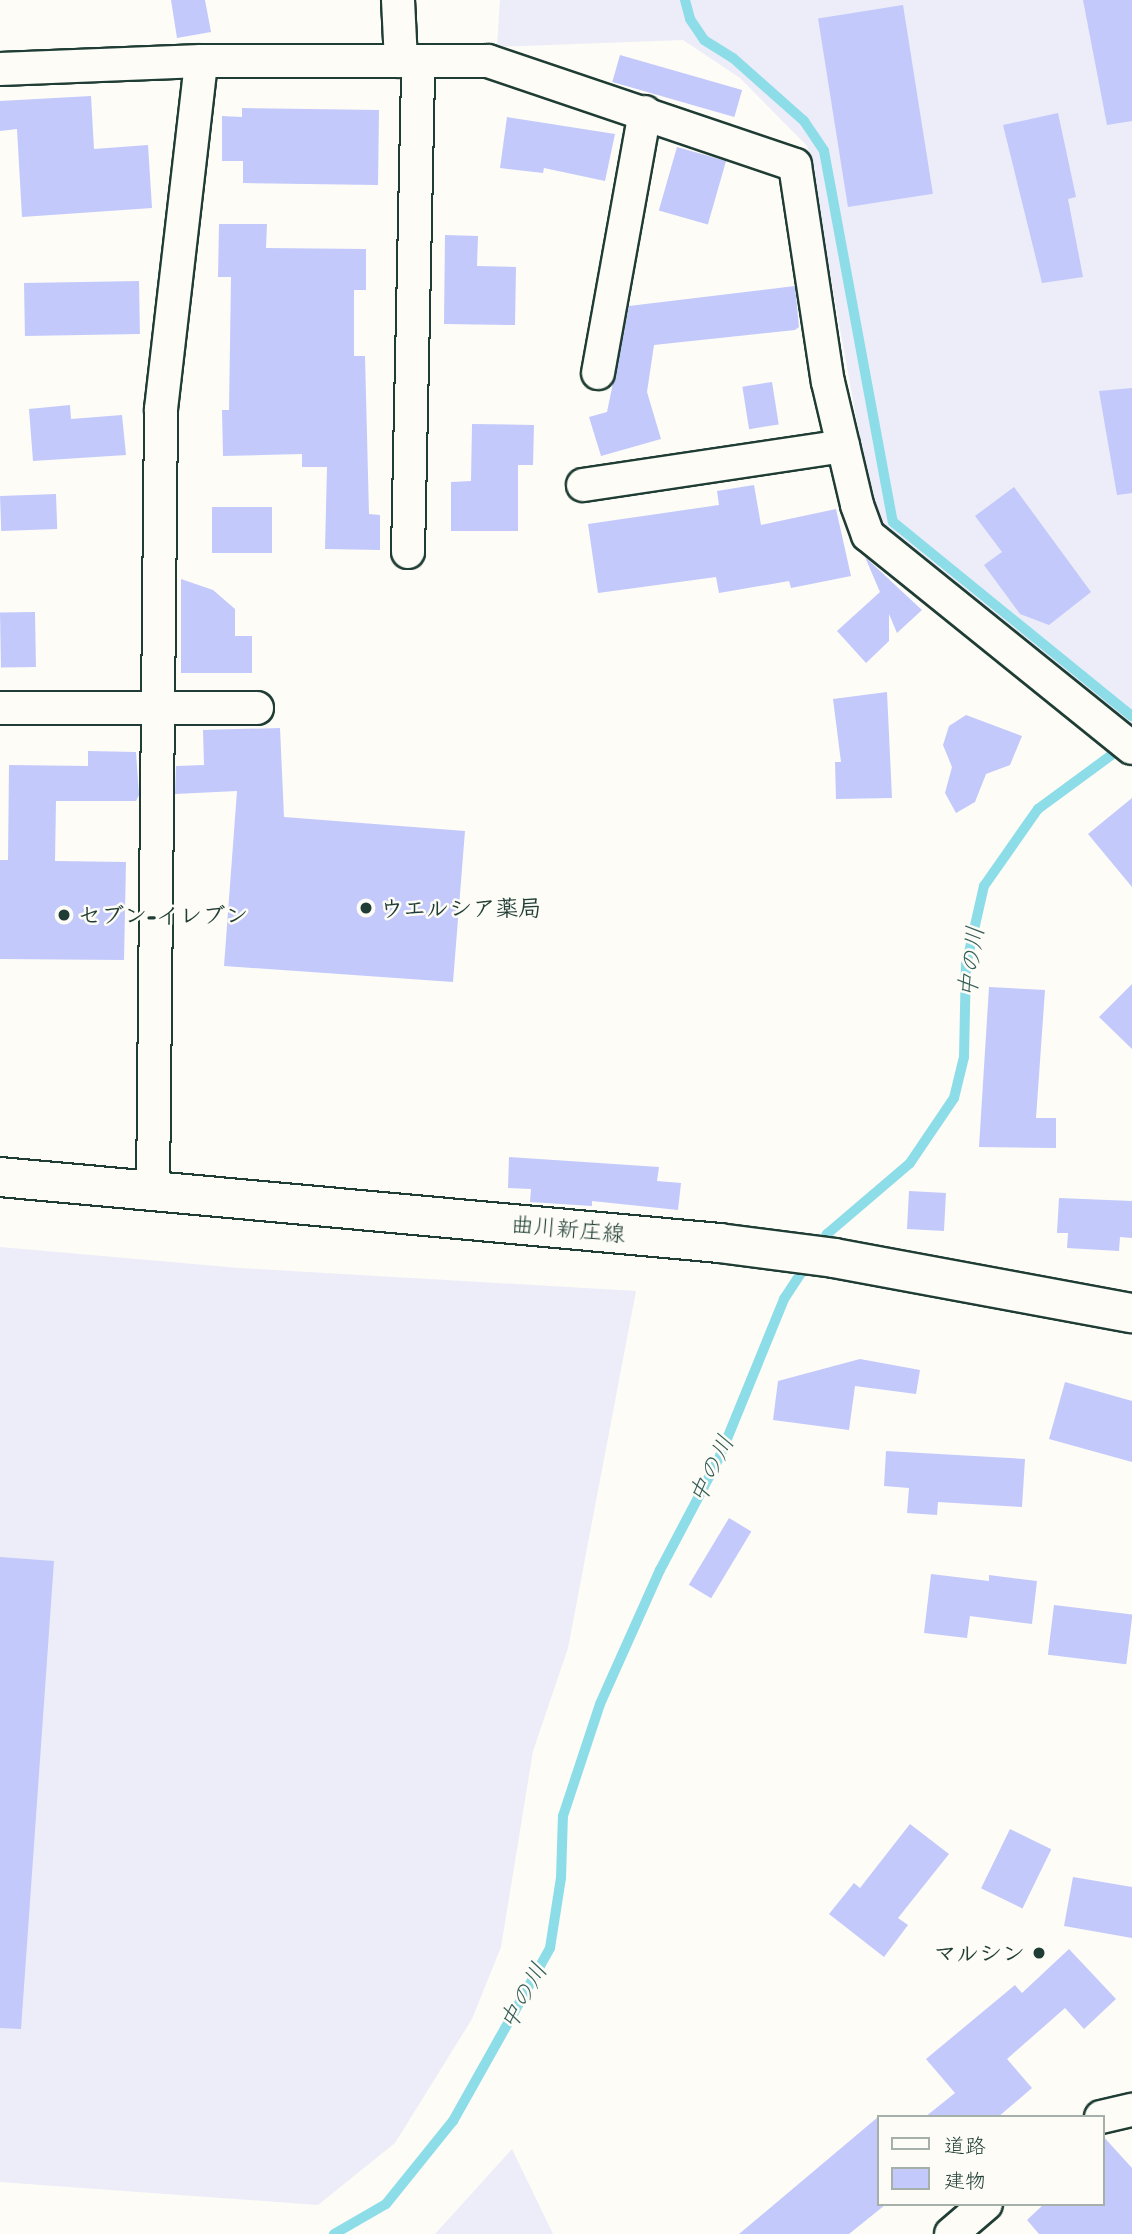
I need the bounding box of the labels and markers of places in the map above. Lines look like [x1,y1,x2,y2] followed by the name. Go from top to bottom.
[380,894,541,922] place label: ウエルシア薬局
[358,900,374,916] marker: ウエルシア薬局
[78,901,248,929] place label: セブン-イレブン
[56,907,72,923] marker: セブン-イレブン
[933,1939,1025,1967] place label: マルシン
[1031,1945,1047,1961] marker: マルシン

